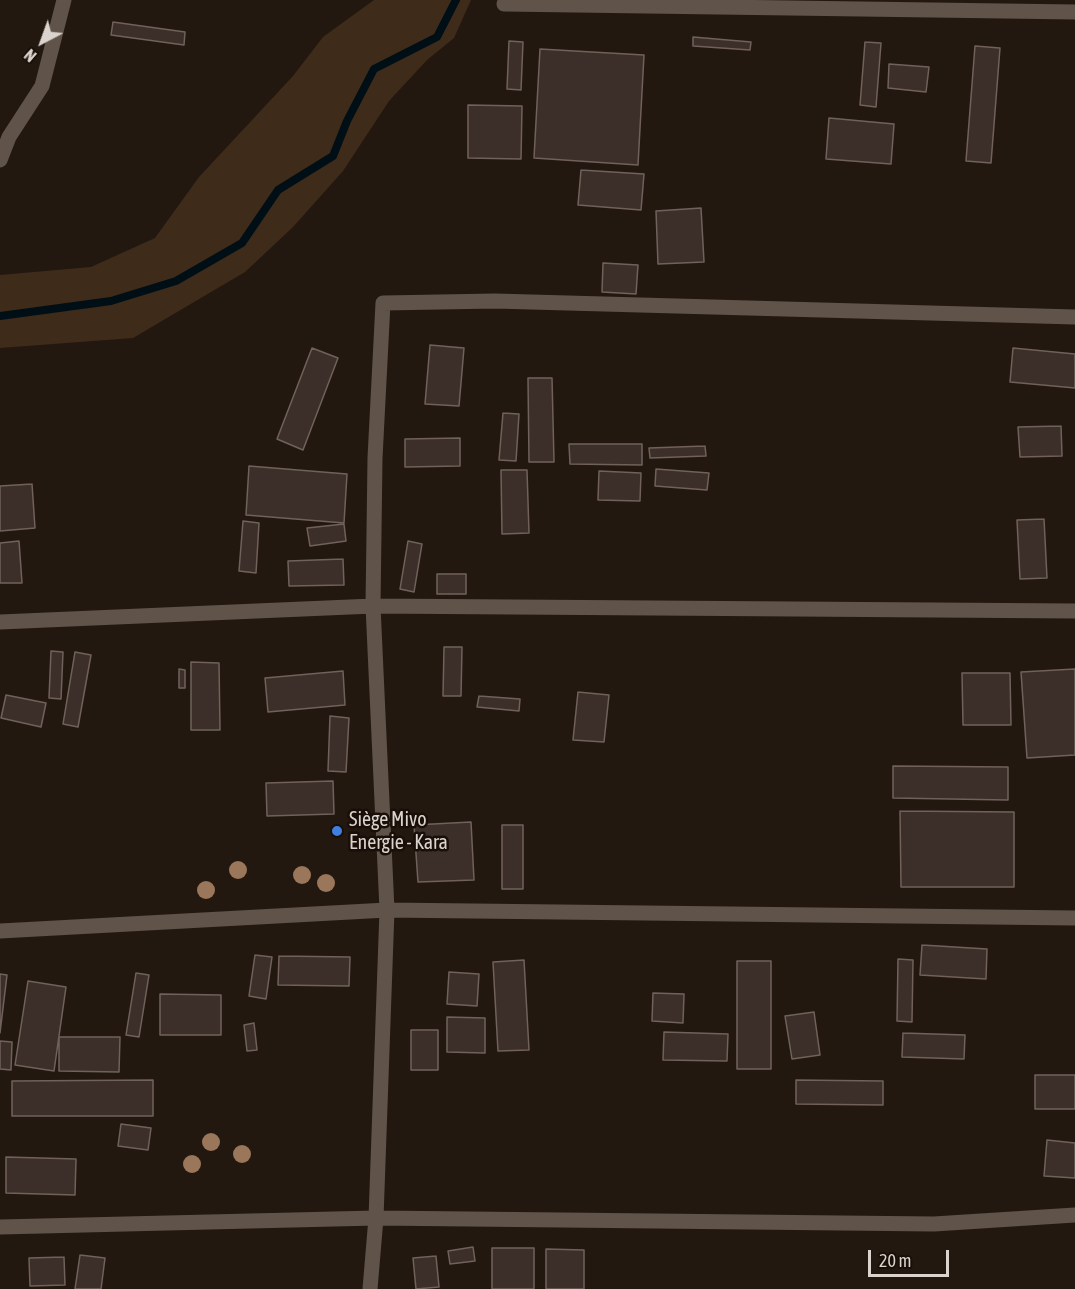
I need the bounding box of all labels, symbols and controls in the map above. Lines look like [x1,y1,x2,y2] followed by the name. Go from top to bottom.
[12,12,72,72] north arrow
[21,46,40,65] text: N
[349,808,448,855] place label: Siège Mivo Energie - Kara
[330,824,344,838] marker: Siège Mivo Energie - Kara
[871,1238,952,1276] scale bar
[879,1250,911,1271] text: 20 m

